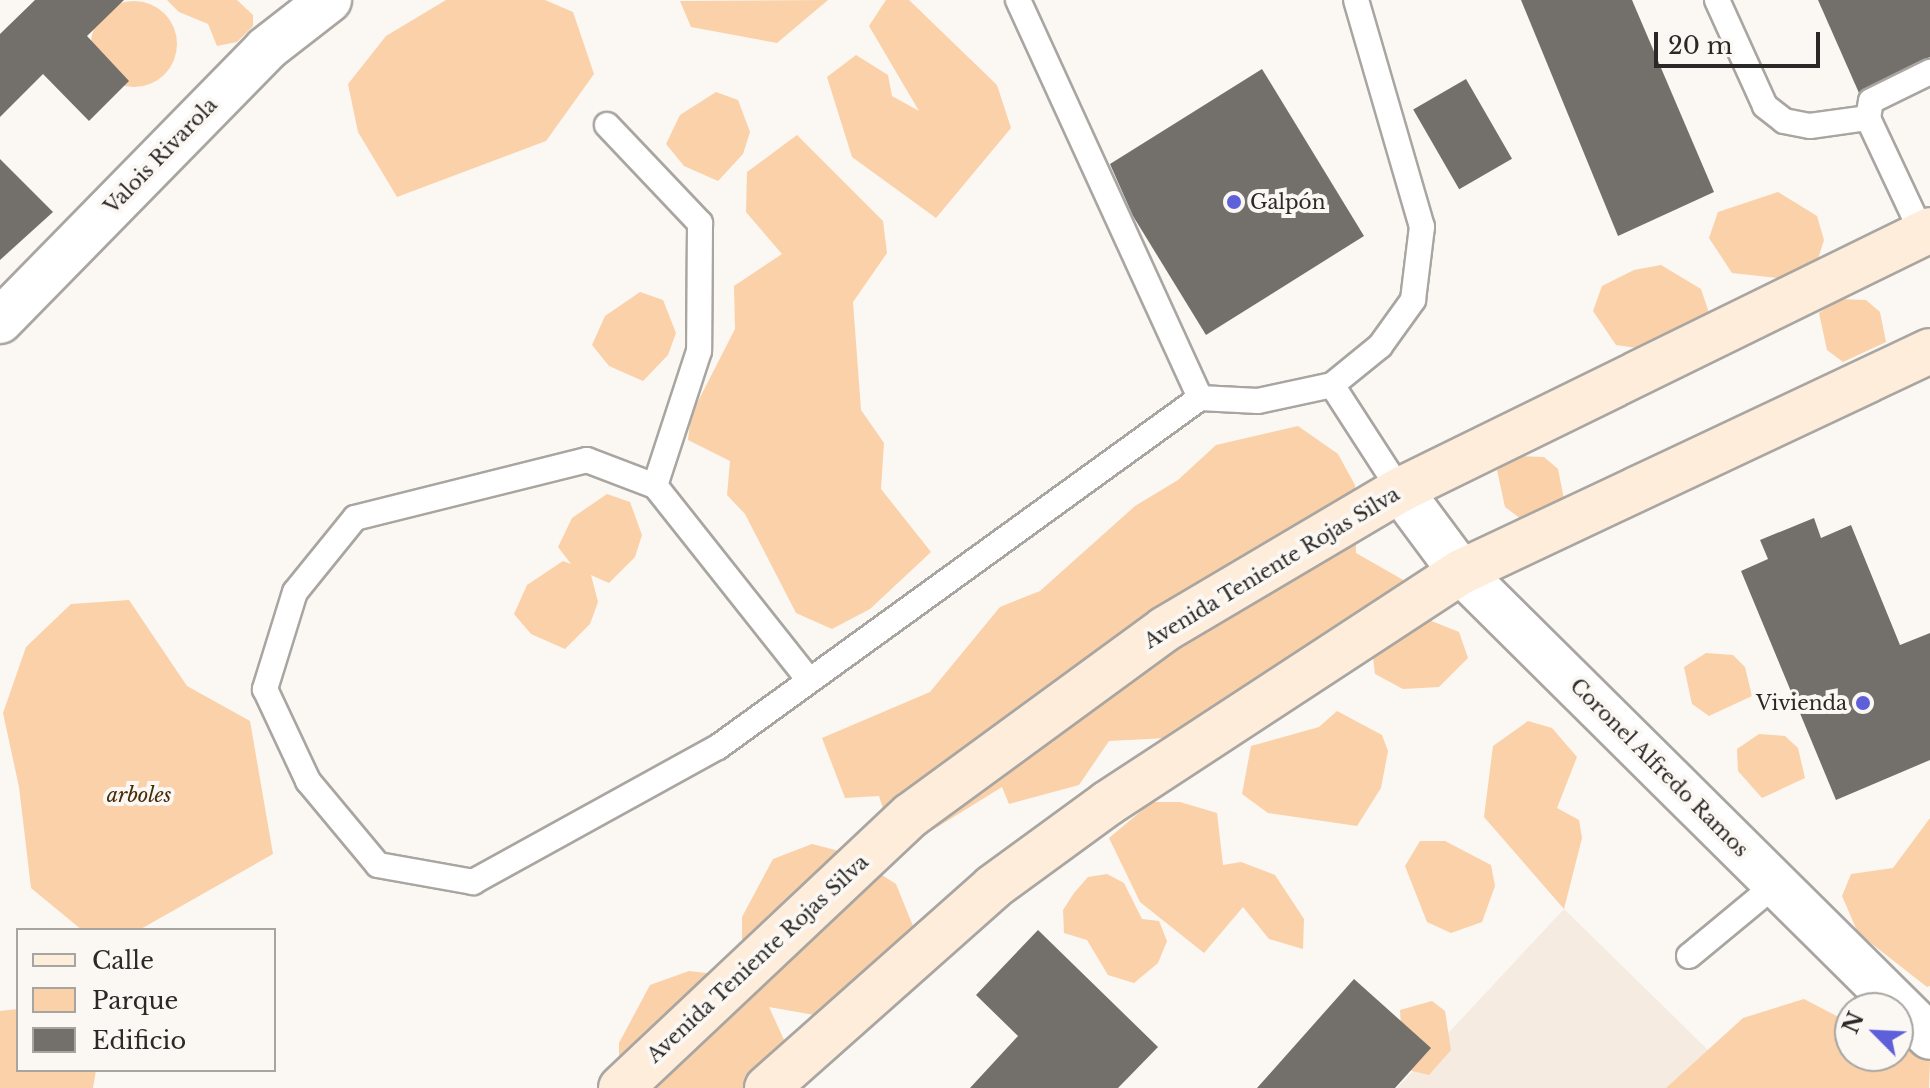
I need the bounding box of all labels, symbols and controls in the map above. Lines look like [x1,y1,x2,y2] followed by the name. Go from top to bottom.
[1658,16,1824,66] scale bar
[1668,31,1733,60] text: 20 m
[100,93,222,219] street label: Valois Rivarola
[1250,190,1325,214] place label: Galpón
[1225,193,1243,211] marker: Galpón
[1140,482,1404,654] street label: Avenida Teniente Rojas Silva
[1565,674,1753,862] street label: Coronel Alfredo Ramos
[1756,691,1847,715] place label: Vivienda
[1854,694,1872,712] marker: Vivienda
[107,783,171,807] park label: arboles
[642,850,874,1068] street label: Avenida Teniente Rojas Silva
[16,928,276,1072] legend
[92,946,154,975] text: Calle
[92,986,178,1015] text: Parque
[1834,992,1914,1072] north arrow
[1837,1008,1870,1038] text: N
[92,1026,186,1055] text: Edificio

